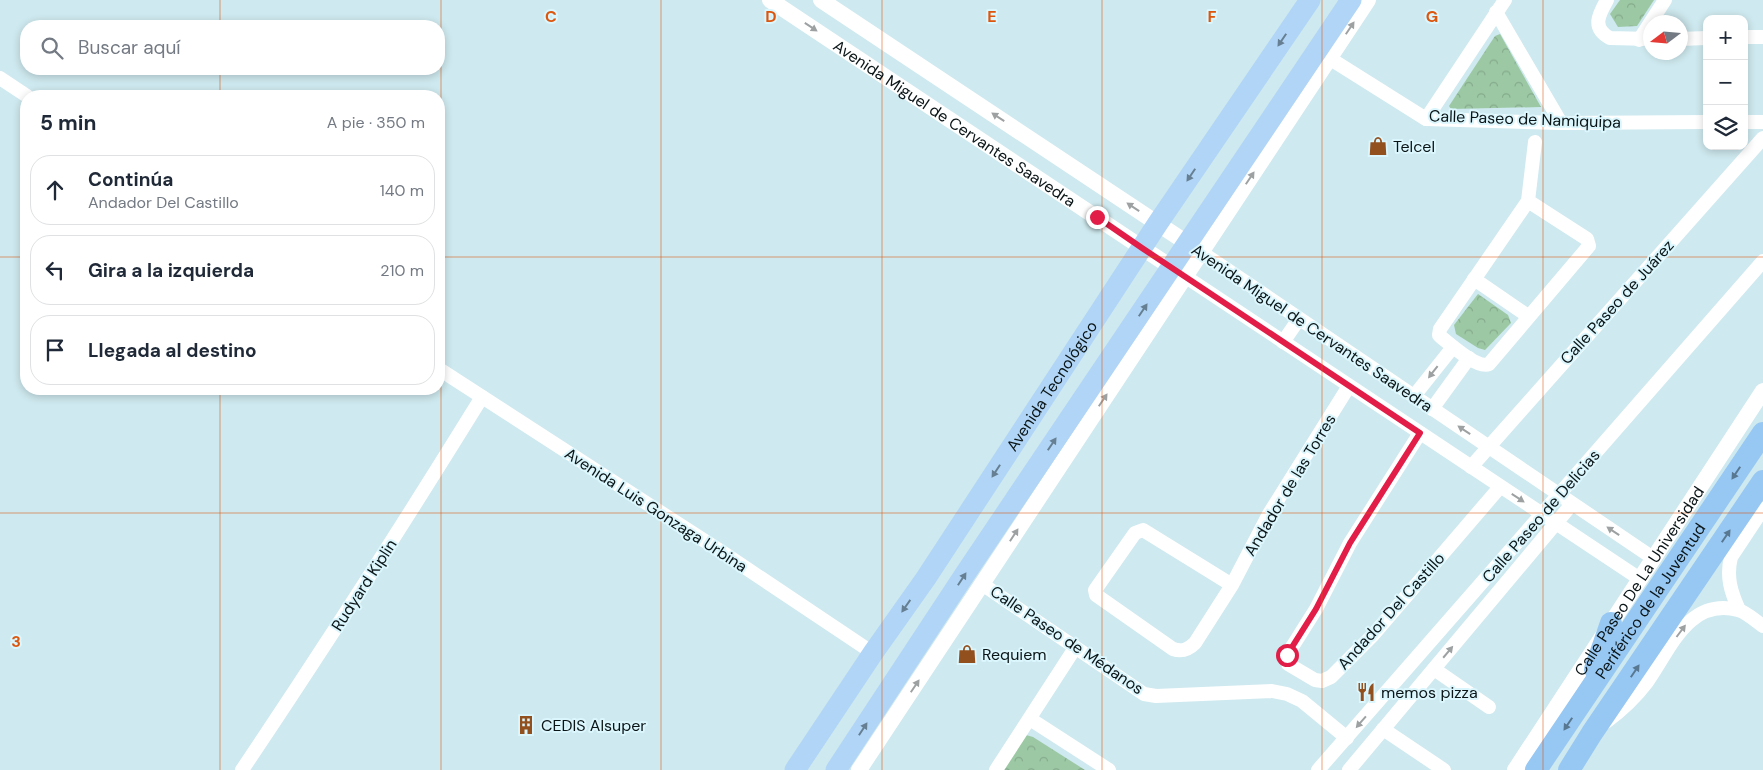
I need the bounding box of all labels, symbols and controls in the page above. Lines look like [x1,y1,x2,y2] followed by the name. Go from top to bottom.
[545,6,557,27] text: C
[765,6,777,27] text: D
[987,6,997,27] text: E
[1208,6,1217,27] text: F
[1426,6,1438,27] text: G
[1643,15,1688,60] north arrow
[1703,15,1748,150] map controls
[1703,15,1748,60] button: +
[20,20,445,75] search box
[1345,21,1355,34] one-way arrow
[804,22,817,32] one-way arrow
[1277,33,1287,47] one-way arrow
[38,34,66,62] icon: search
[78,35,181,60] text: Buscar aquí
[830,35,1080,211] street label: Avenida Miguel de Cervantes Saavedra
[1703,60,1748,105] button: −
[1429,105,1621,133] street label: Calle Paseo de Namiquipa
[1703,105,1748,150] button: layers
[40,109,96,137] text: 5 min
[327,112,425,133] text: A pie · 350 m
[991,112,1004,122] one-way arrow
[1367,135,1389,157] shop icon: Telcel
[1393,136,1435,157] place label: Telcel
[88,167,173,192] text: Continúa
[1186,168,1196,181] one-way arrow
[1245,171,1255,184] one-way arrow
[41,176,69,204] icon: ahead
[380,180,424,201] text: 140 m
[88,192,239,213] text: Andador Del Castillo
[1126,202,1140,211] one-way arrow
[1086,206,1109,229] route end
[1556,235,1678,369] street label: Calle Paseo de Juárez
[1187,239,1437,417] street label: Avenida Miguel de Cervantes Saavedra
[41,256,69,284] icon: left
[88,258,254,283] text: Gira a la izquierda
[380,260,424,281] text: 210 m
[1139,303,1148,316] one-way arrow
[1001,317,1102,455] street label: Avenida Tecnológico
[41,336,69,364] icon: arrive
[88,338,257,363] text: Llegada al destino
[1428,365,1439,378] one-way arrow
[1099,393,1108,407] one-way arrow
[1239,410,1341,560] street label: Andador de las Torres
[1457,425,1470,435] one-way arrow
[1047,437,1057,451] one-way arrow
[561,443,751,577] street label: Avenida Luis Gonzaga Urbina
[1477,445,1605,587] street label: Calle Paseo de Delicias
[991,464,1000,478] one-way arrow
[1731,466,1741,480] one-way arrow
[1569,482,1708,680] street label: Calle Paseo De La Universidad
[1511,493,1524,503] one-way arrow
[1590,519,1710,683] street label: Periférico de la Juventud
[1606,526,1620,536] one-way arrow
[1009,529,1019,542] one-way arrow
[1721,530,1731,543] one-way arrow
[326,535,402,635] street label: Rudyard Kiplin
[1333,548,1449,674] street label: Andador Del Castillo
[957,572,966,586] one-way arrow
[986,581,1148,699] street label: Calle Paseo de Médanos
[901,600,911,613] one-way arrow
[1676,624,1686,638] one-way arrow
[11,631,21,652] text: 3
[956,643,978,665] shop icon: Requiem
[982,644,1047,665] place label: Requiem
[1276,644,1299,667] route start
[1443,646,1454,659] one-way arrow
[1630,664,1639,678] one-way arrow
[910,679,919,692] one-way arrow
[1355,681,1377,703] restaurant icon: memos pizza
[1381,682,1478,703] place label: memos pizza
[515,714,537,736] building icon: CEDIS Alsuper
[541,715,646,736] place label: CEDIS Alsuper
[1355,716,1366,729] one-way arrow
[1563,718,1573,731] one-way arrow
[858,723,867,736] one-way arrow

